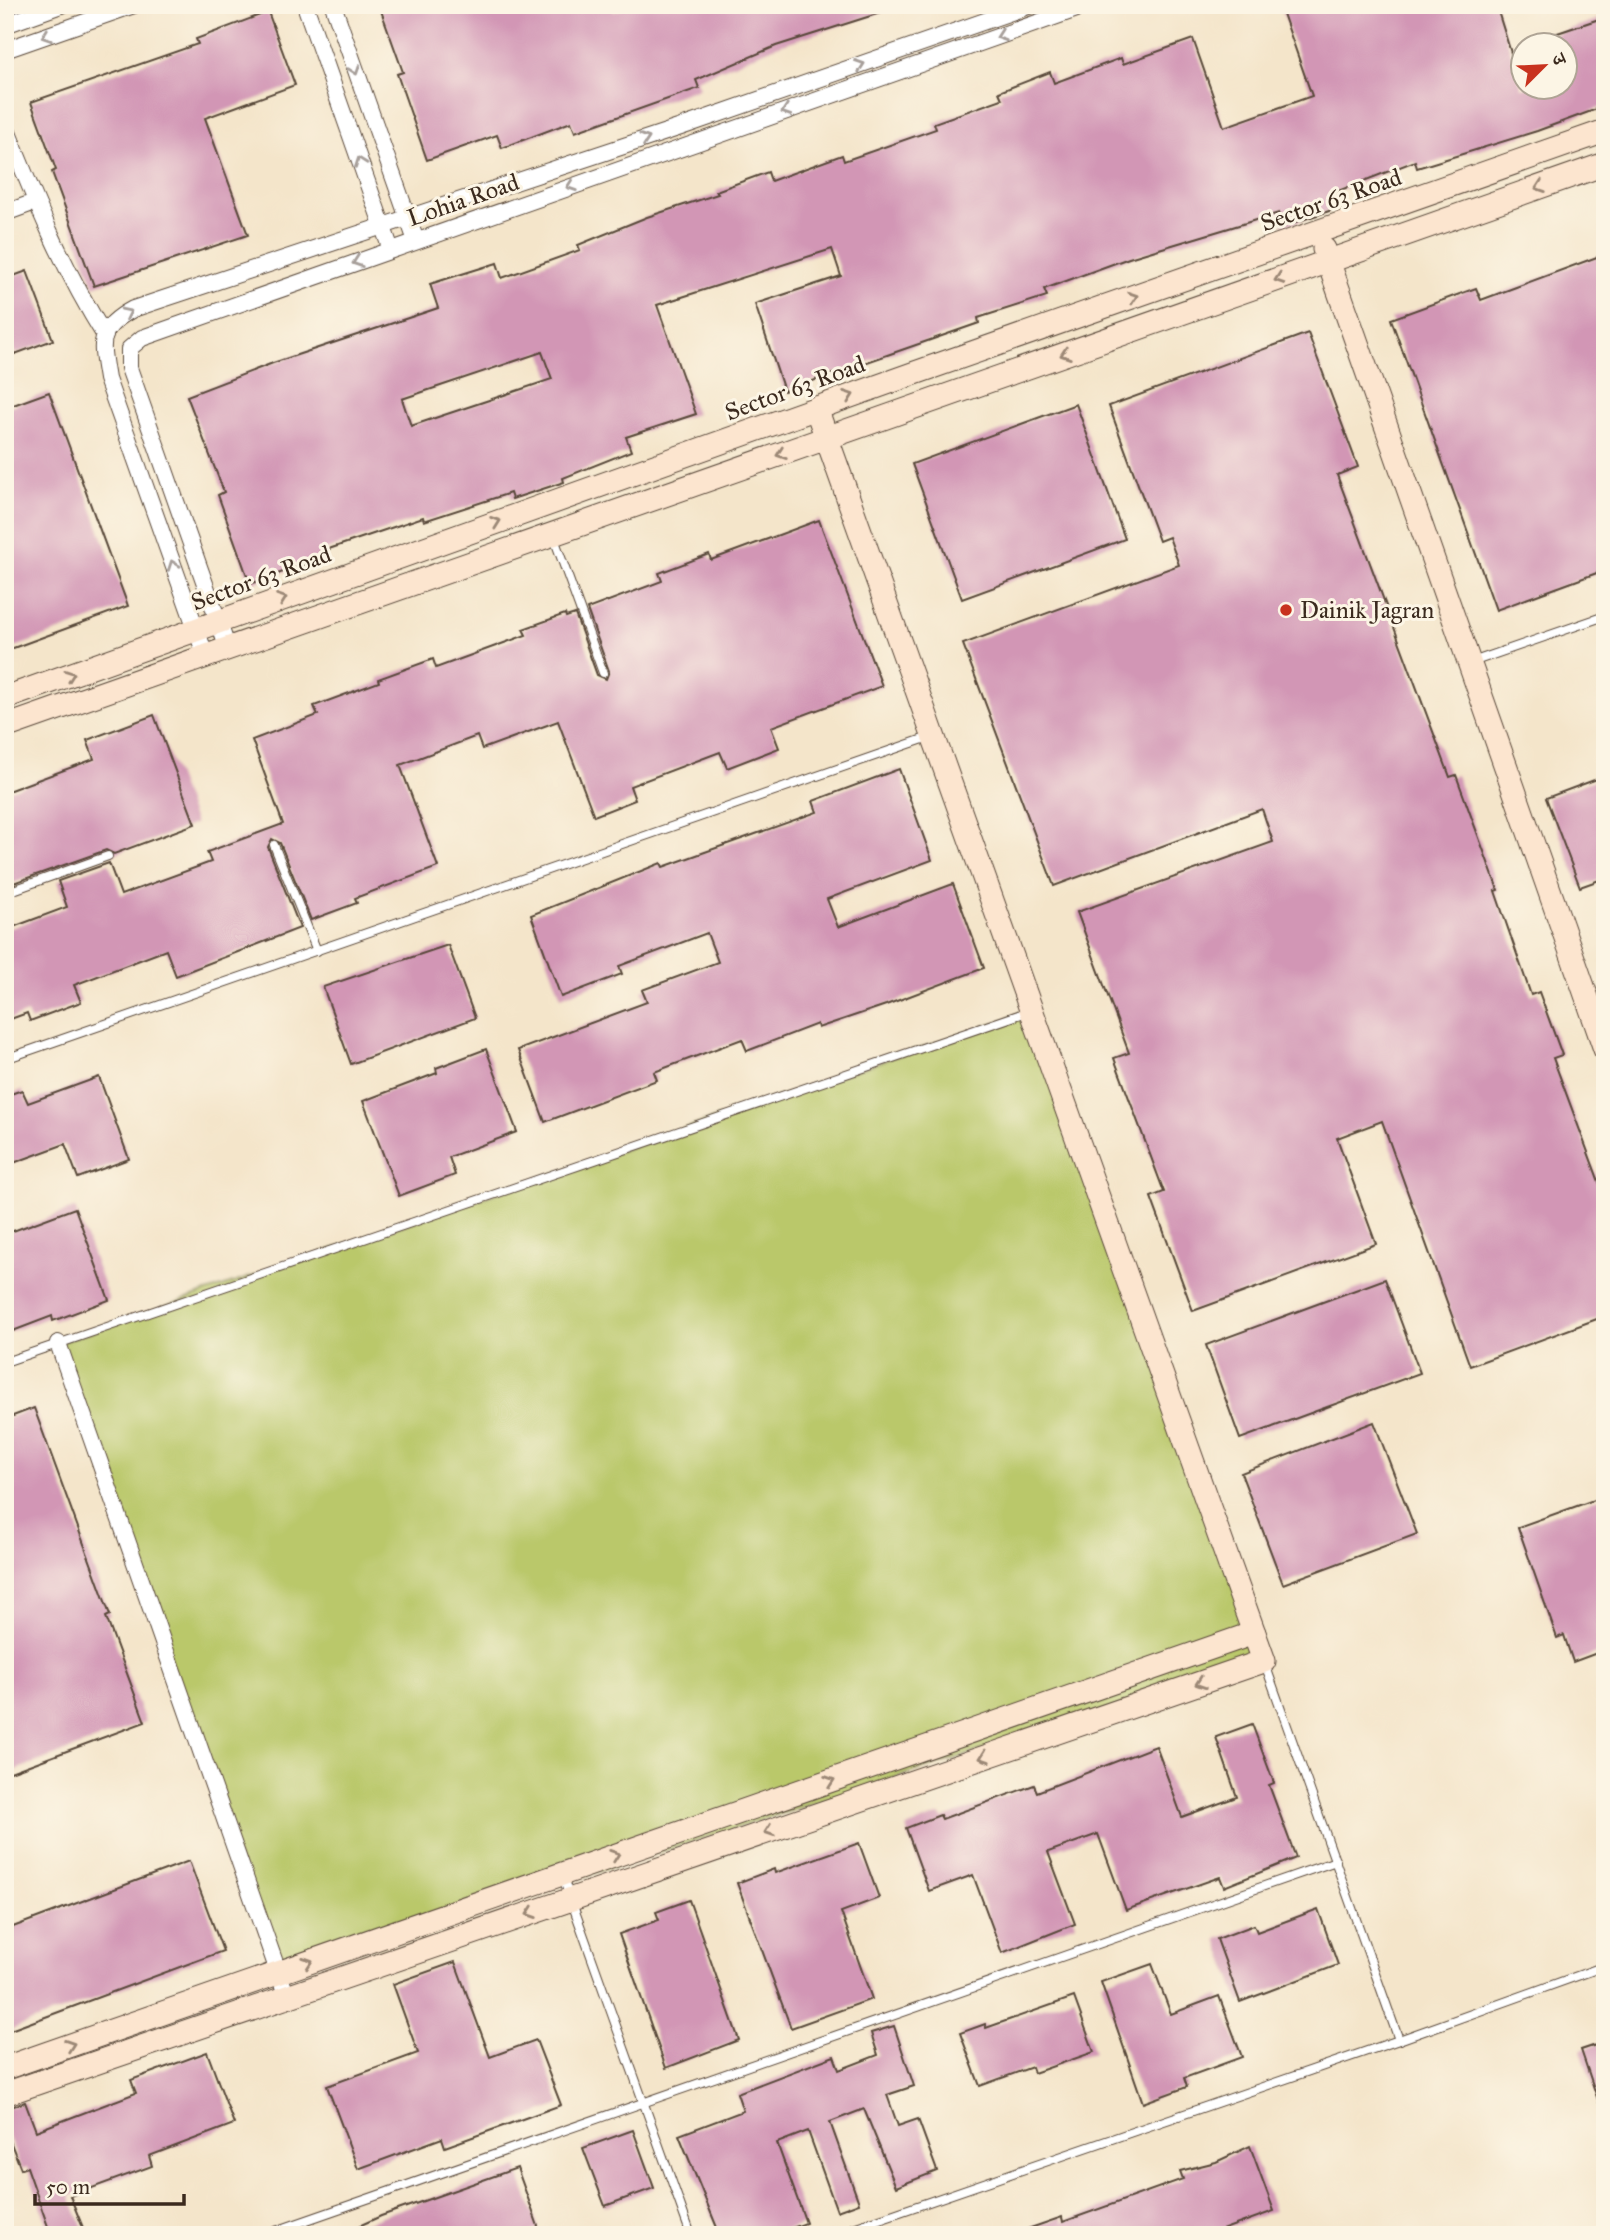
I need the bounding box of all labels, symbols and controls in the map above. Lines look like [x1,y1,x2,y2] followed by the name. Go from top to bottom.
[41,28,53,42] one-way arrow
[995,28,1007,42] one-way arrow
[1508,32,1578,102] north arrow
[1546,48,1572,70] text: उ
[853,59,866,73] one-way arrow
[347,63,361,75] one-way arrow
[780,103,792,117] one-way arrow
[639,132,651,147] one-way arrow
[354,157,368,169] one-way arrow
[1257,162,1405,238] street label: Sector 63 Road
[403,167,523,233] street label: Lohia Road
[566,178,578,192] one-way arrow
[1535,179,1547,193] one-way arrow
[351,254,363,268] one-way arrow
[1274,271,1286,285] one-way arrow
[1126,291,1138,305] one-way arrow
[120,307,132,321] one-way arrow
[1059,346,1071,360] one-way arrow
[721,349,869,427] street label: Sector 63 Road
[842,390,854,404] one-way arrow
[775,446,787,460] one-way arrow
[490,516,502,530] one-way arrow
[187,539,335,617] street label: Sector 63 Road
[167,560,181,572] one-way arrow
[275,593,288,607] one-way arrow
[1300,595,1434,625] place label: Dainik Jagran
[1278,602,1294,618] marker: Dainik Jagran
[63,669,75,683] one-way arrow
[1194,1675,1206,1689] one-way arrow
[979,1749,991,1763] one-way arrow
[823,1775,835,1789] one-way arrow
[764,1823,776,1837] one-way arrow
[609,1849,621,1863] one-way arrow
[526,1905,538,1919] one-way arrow
[301,1956,313,1970] one-way arrow
[63,2039,75,2053] one-way arrow
[35,2163,184,2207] scale bar
[46,2174,91,2200] text: 50 m

